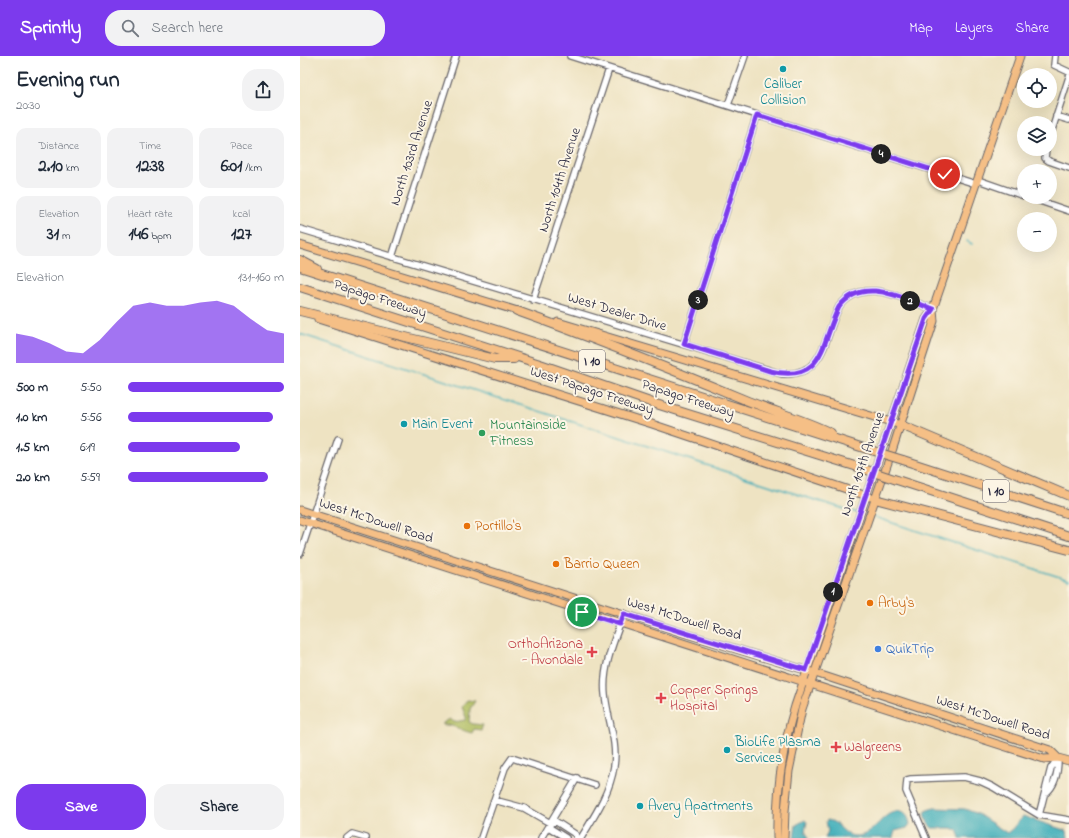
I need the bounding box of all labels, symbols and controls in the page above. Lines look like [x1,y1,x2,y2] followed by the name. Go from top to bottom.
[105,10,385,46] search box
[20,15,81,42] text: Sprintly
[119,17,141,39] icon: search
[151,17,223,39] text: Search here
[909,18,933,39] text: Map
[955,18,993,39] text: Layers
[1015,18,1049,39] text: Share
[778,64,788,74] marker: Caliber Collision
[16,65,120,97] text: Evening run
[1017,68,1057,252] map controls
[1017,68,1057,108] button: locate
[242,69,284,111] button: share
[760,74,806,111] place label: Caliber Collision
[16,96,40,115] text: 20:30
[385,97,439,208] street label: North 103rd Avenue
[1017,116,1057,156] button: layers
[533,124,587,235] street label: North 104th Avenue
[38,138,79,154] text: Distance
[139,138,161,154] text: Time
[231,138,252,154] text: Pace
[871,144,891,164] pin: 4
[879,146,883,162] text: 4
[38,154,63,179] text: 2.10
[136,154,164,179] text: 12:38
[221,154,242,179] text: 6:01
[928,157,962,191] pin
[63,160,79,176] text: km
[242,160,262,176] text: /km
[934,163,956,185] icon: check
[1017,164,1057,204] button: +
[38,206,79,222] text: Elevation
[127,206,173,222] text: Heart rate
[233,206,250,222] text: kcal
[1017,212,1057,252] button: −
[47,222,59,247] text: 31
[129,222,148,247] text: 146
[231,222,252,247] text: 127
[59,228,71,244] text: m
[148,228,171,244] text: bpm
[16,268,64,287] text: Elevation
[238,268,284,287] text: 131–160 m
[331,274,429,325] street label: Papago Freeway
[565,287,670,337] street label: West Dealer Drive
[688,290,708,310] pin: 3
[900,291,920,311] pin: 2
[696,292,700,308] text: 3
[907,293,913,309] text: 2
[579,350,605,372] road number: I 10
[527,361,657,422] street label: West Papago Freeway
[639,374,737,425] street label: Papago Freeway
[16,378,48,397] text: 500 m
[80,378,102,397] text: 5:50
[16,408,47,427] text: 1.0 km
[80,408,102,427] text: 5:56
[835,408,891,519] street label: North 107th Avenue
[412,414,473,435] place label: Main Event
[489,415,567,452] place label: Mountainside Fitness
[399,419,409,429] marker: Main Event
[477,428,487,438] marker: Mountainside Fitness
[16,438,49,457] text: 1.5 km
[80,438,95,457] text: 6:19
[16,468,50,487] text: 2.0 km
[80,468,100,487] text: 5:59
[983,480,1009,502] road number: I 10
[316,493,436,549] street label: West McDowell Road
[475,516,522,537] place label: Portillo's
[462,521,472,531] marker: Portillo's
[563,554,639,575] place label: Barrio Queen
[551,559,561,569] marker: Barrio Queen
[823,582,843,602] pin: 1
[831,584,835,600] text: 1
[624,592,744,646] street label: West McDowell Road
[878,593,915,615] place label: Arby's
[565,595,599,629] pin
[865,598,875,608] marker: Arby's
[571,601,593,623] icon: arrive
[508,634,584,671] place label: OrthoArizona - Avondale
[886,639,935,660] place label: QuikTrip
[873,644,883,654] marker: QuikTrip
[586,646,598,658] marker: OrthoArizona - Avondale
[670,680,758,717] place label: Copper Springs Hospital
[933,690,1053,746] street label: West McDowell Road
[655,692,667,704] marker: Copper Springs Hospital
[734,732,821,769] place label: BioLife Plasma Services
[844,737,902,759] place label: Walgreens
[831,742,841,752] marker: Walgreens
[722,745,732,755] marker: BioLife Plasma Services
[16,784,146,830] button: Save
[154,784,284,830] button: Share
[648,796,753,818] place label: Avery Apartments
[635,801,645,811] marker: Avery Apartments

